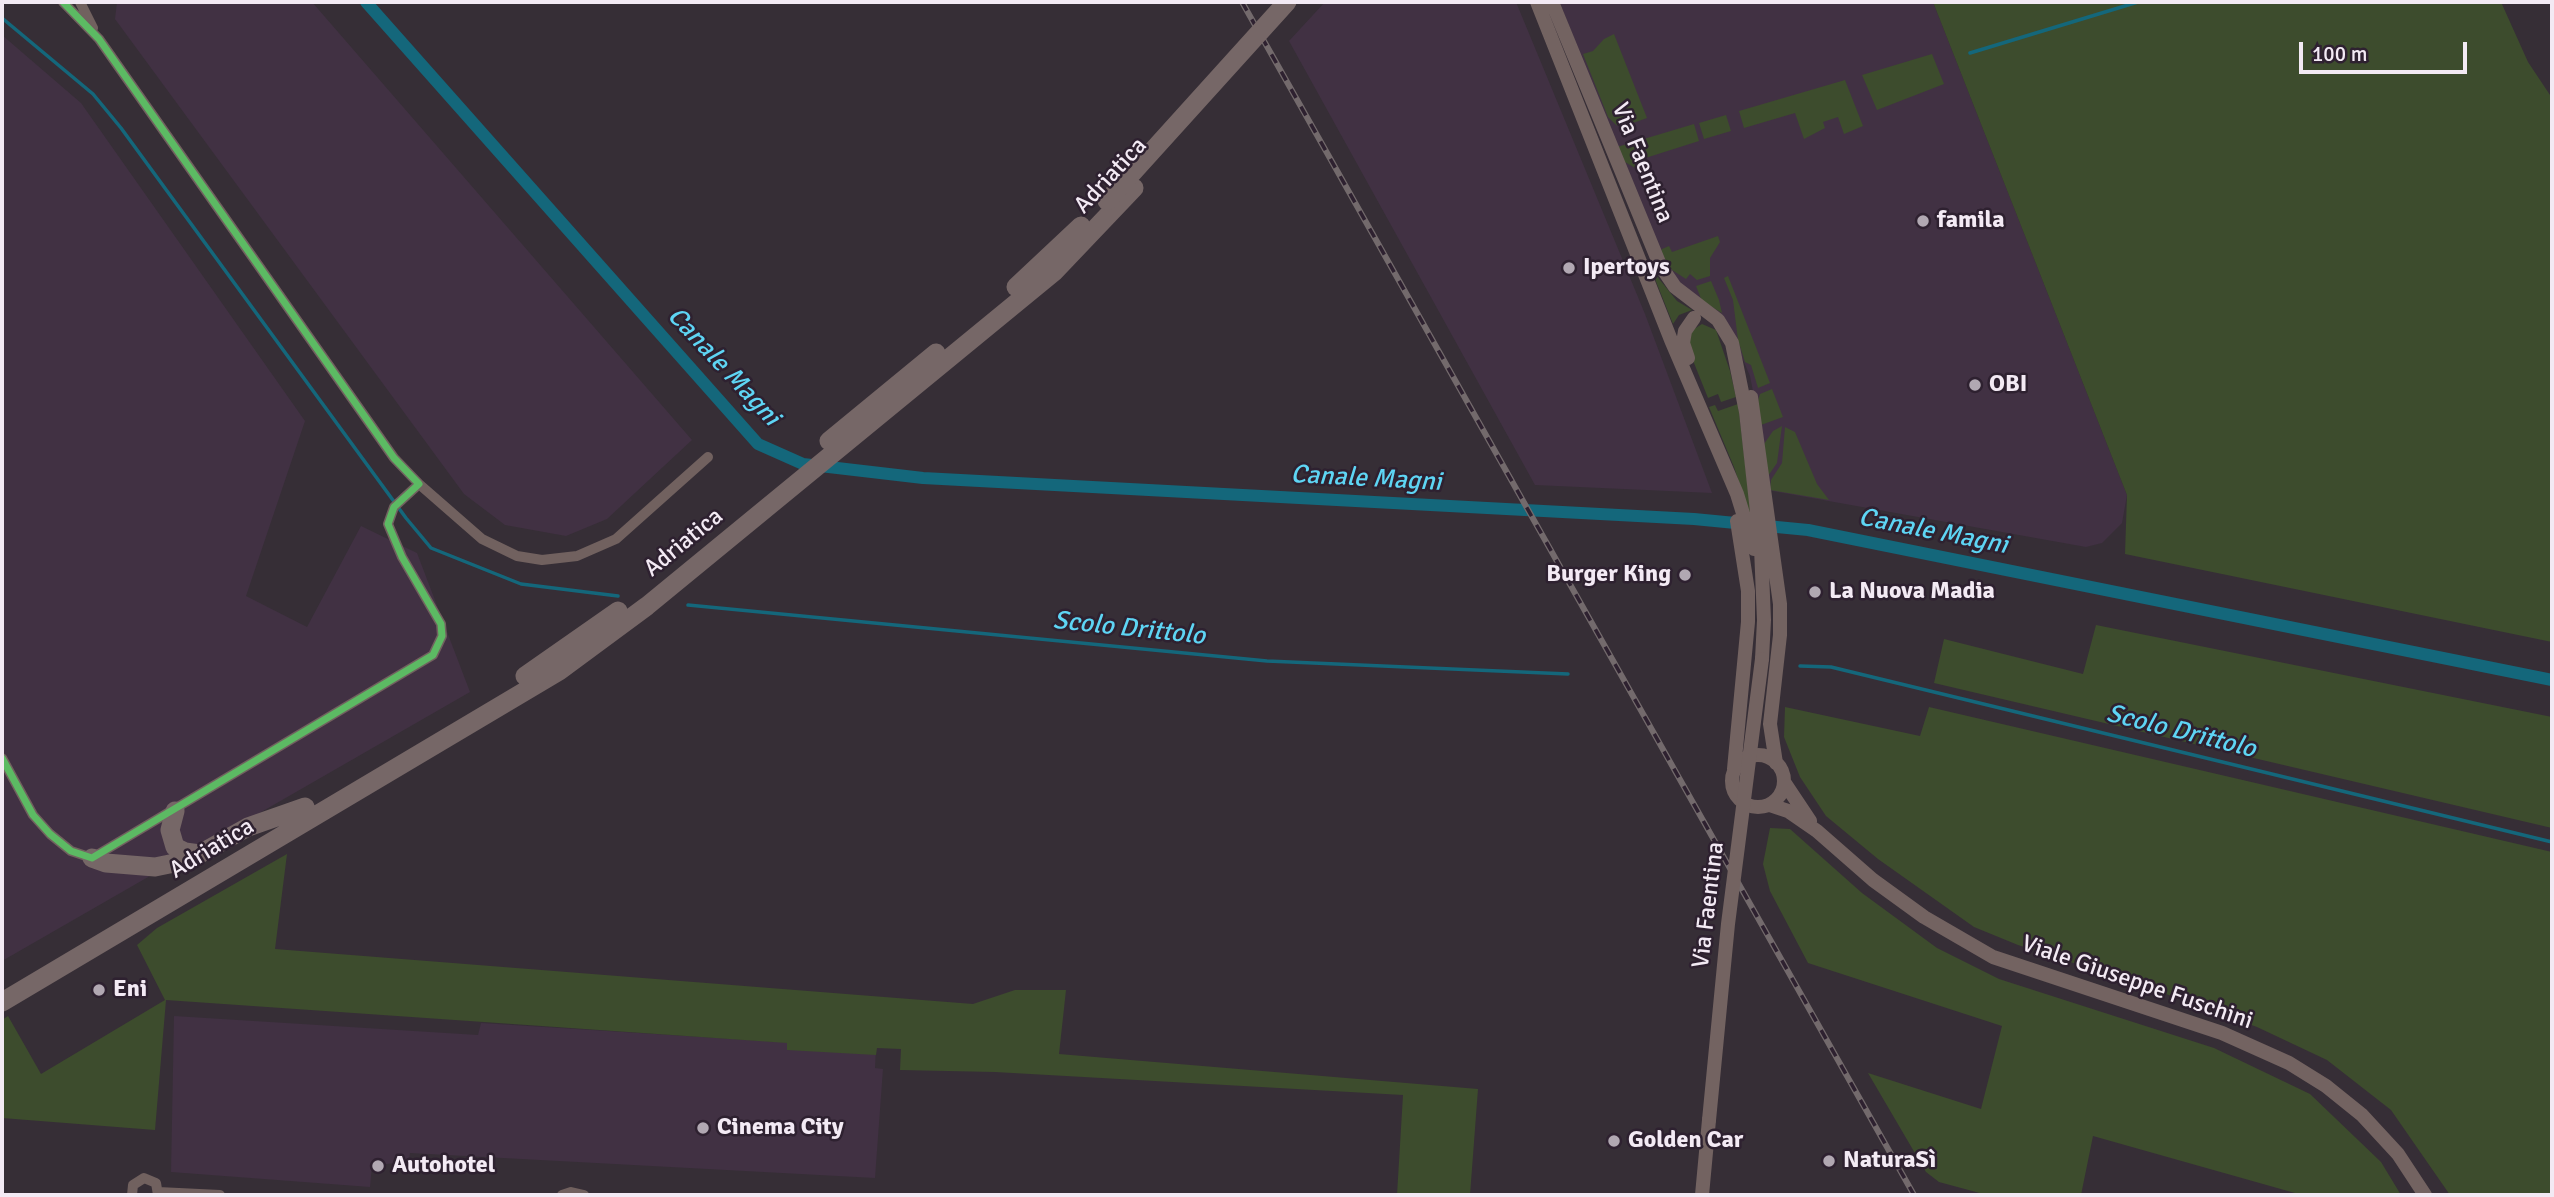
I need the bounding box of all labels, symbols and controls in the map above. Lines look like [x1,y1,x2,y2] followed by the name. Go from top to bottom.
[2302,28,2470,72] scale bar
[2312,41,2367,67] text: 100 m
[1605,99,1679,227] street label: Via Faentina
[1069,132,1153,220] street label: Adriatica
[1937,207,2004,235] place label: famila
[1915,213,1931,229] marker: famila
[1583,254,1670,282] place label: Ipertoys
[1561,260,1577,276] marker: Ipertoys
[660,301,786,433] water label: Canale Magni
[1989,371,2027,399] place label: OBI
[1967,377,1983,393] marker: OBI
[1290,459,1442,499] water label: Canale Magni
[639,502,729,584] street label: Adriatica
[1856,502,2010,562] water label: Canale Magni
[1546,561,1671,589] place label: Burger King
[1677,567,1693,583] marker: Burger King
[1829,578,1995,606] place label: La Nuova Madia
[1807,584,1823,600] marker: La Nuova Madia
[1051,605,1207,653] water label: Scolo Drittolo
[2103,698,2259,766] water label: Scolo Drittolo
[165,813,259,885] street label: Adriatica
[1687,840,1731,970] street label: Via Faentina
[2017,930,2257,1036] street label: Viale Giuseppe Fuschini
[113,976,147,1004] place label: Eni
[91,982,107,998] marker: Eni
[717,1114,844,1142] place label: Cinema City
[695,1120,711,1136] marker: Cinema City
[1628,1127,1743,1155] place label: Golden Car
[1606,1133,1622,1149] marker: Golden Car
[1843,1147,1936,1175] place label: NaturaSì
[392,1152,495,1180] place label: Autohotel
[1821,1153,1837,1169] marker: NaturaSì
[370,1158,386,1174] marker: Autohotel

